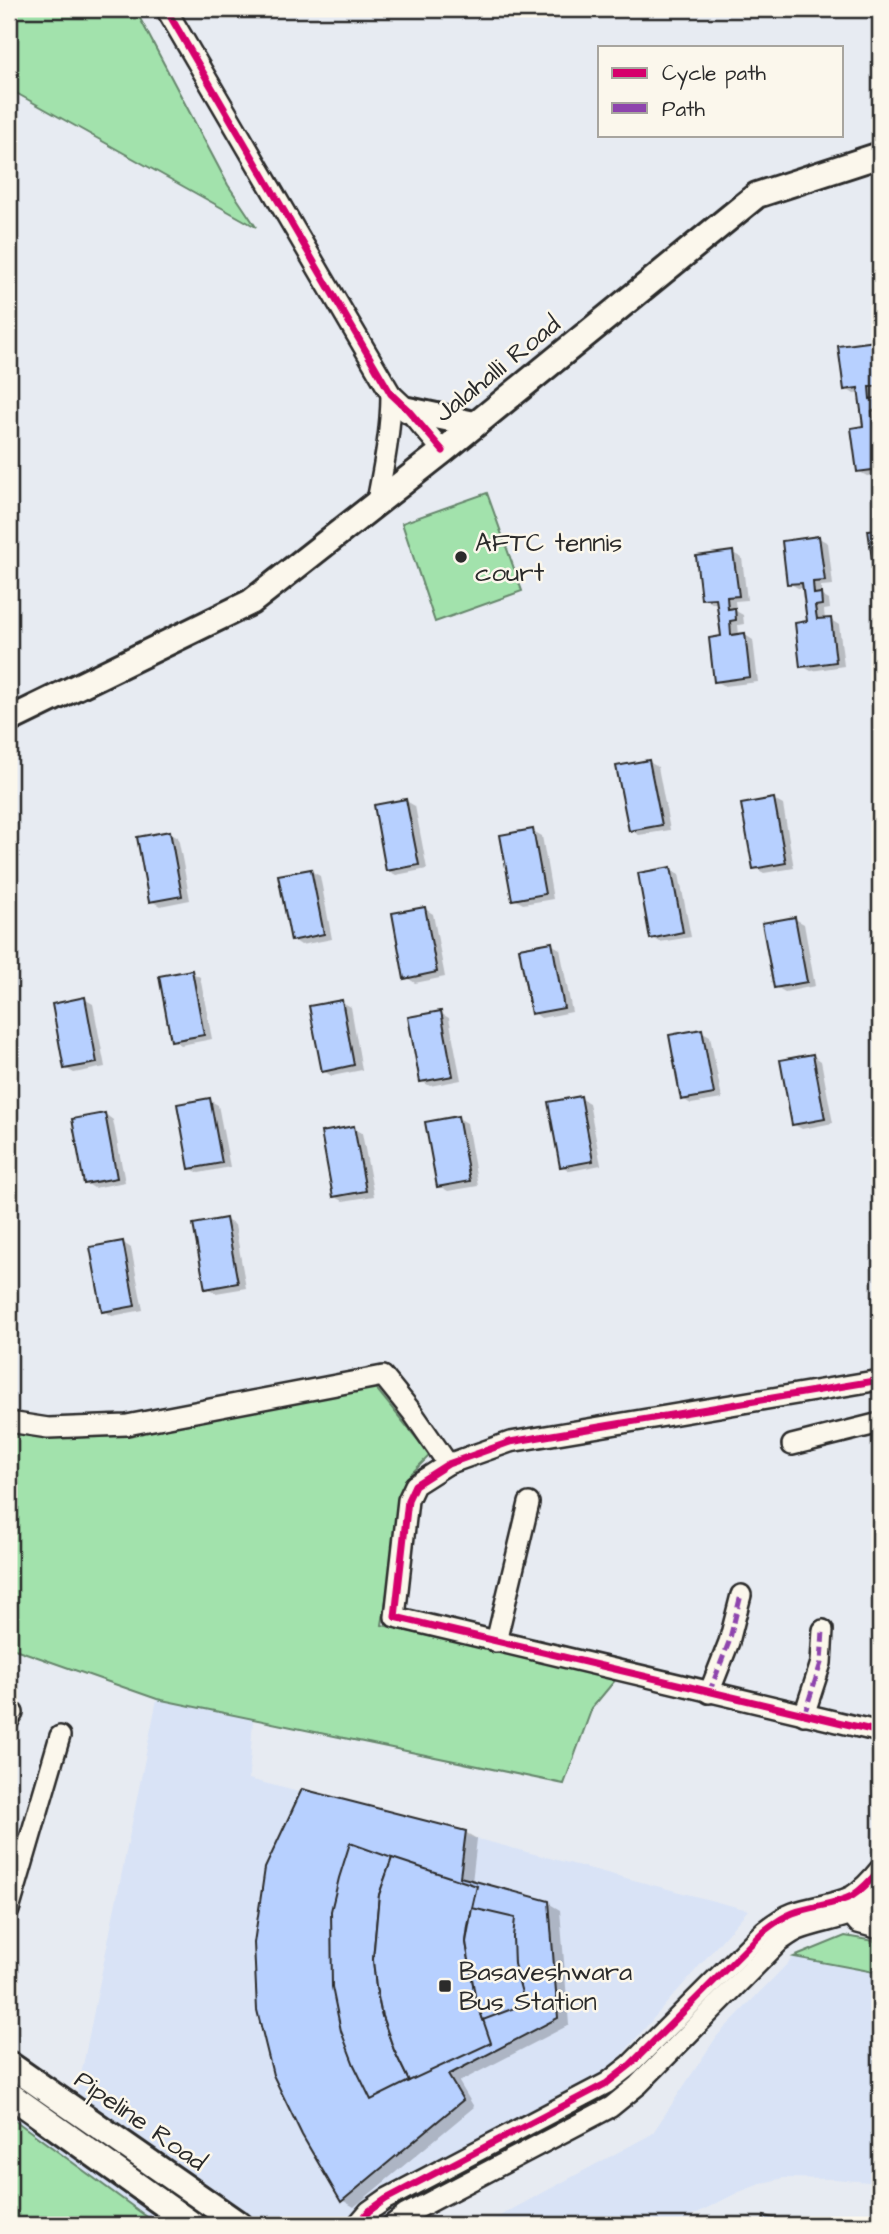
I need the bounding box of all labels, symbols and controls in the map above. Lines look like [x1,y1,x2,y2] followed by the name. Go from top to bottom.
[598,46,844,136] legend
[662,59,767,90] text: Cycle path
[662,95,706,124] text: Path
[427,307,568,431] street label: Jalahalli Road
[475,525,622,591] place label: AFTC tennis court
[453,549,469,565] marker: AFTC tennis court
[459,1954,632,2020] place label: Basaveshwara Bus Station
[437,1978,453,1994] marker: Basaveshwara Bus Station
[67,2062,214,2180] street label: Pipeline Road

